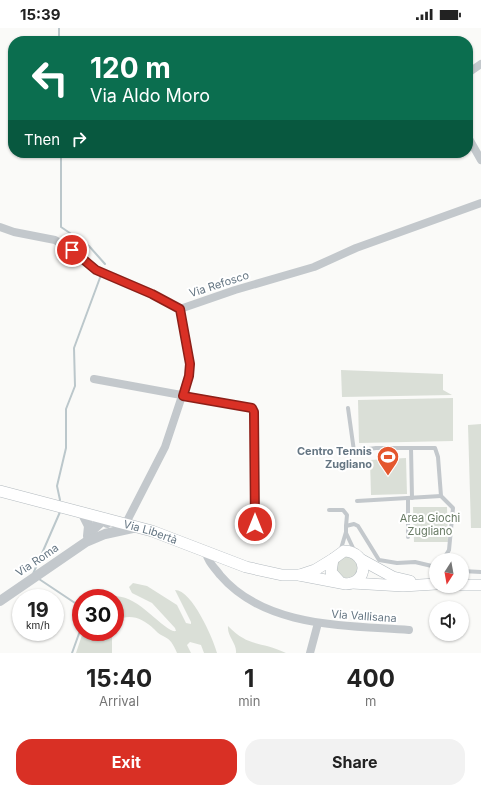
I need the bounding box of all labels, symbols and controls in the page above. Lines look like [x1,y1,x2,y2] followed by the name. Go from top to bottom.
[20,5,61,24] text: 15:39
[90,51,171,85] text: 120 m
[24,52,76,104] icon: left
[90,85,210,106] text: Via Aldo Moro
[68,128,90,150] icon: right
[24,130,60,149] text: Then
[55,233,89,267] pin
[61,239,83,261] icon: arrive
[187,268,251,300] street label: Via Refosco
[297,444,372,471] place label: Centro Tennis Zugliano
[375,444,401,477] sports icon: Centro Tennis Zugliano
[234,503,276,545] position arrow
[400,511,460,538] park label: Area Giochi Zugliano
[122,517,179,547] street label: Via Libertà
[13,541,61,579] street label: Via Roma
[429,553,469,593] north arrow
[429,553,469,641] map controls
[72,589,124,641] speed limit sign: 30
[27,598,49,622] text: 19
[429,601,469,641] button: sound
[331,607,397,625] street label: Via Vallisana
[26,619,50,631] text: km/h
[86,664,152,693] text: 15:40
[244,664,254,693] text: 1
[346,664,395,693] text: 400
[99,693,139,709] text: Arrival
[238,693,260,709] text: min
[365,693,376,709] text: m
[16,739,237,785] button: Exit
[245,739,465,785] button: Share

